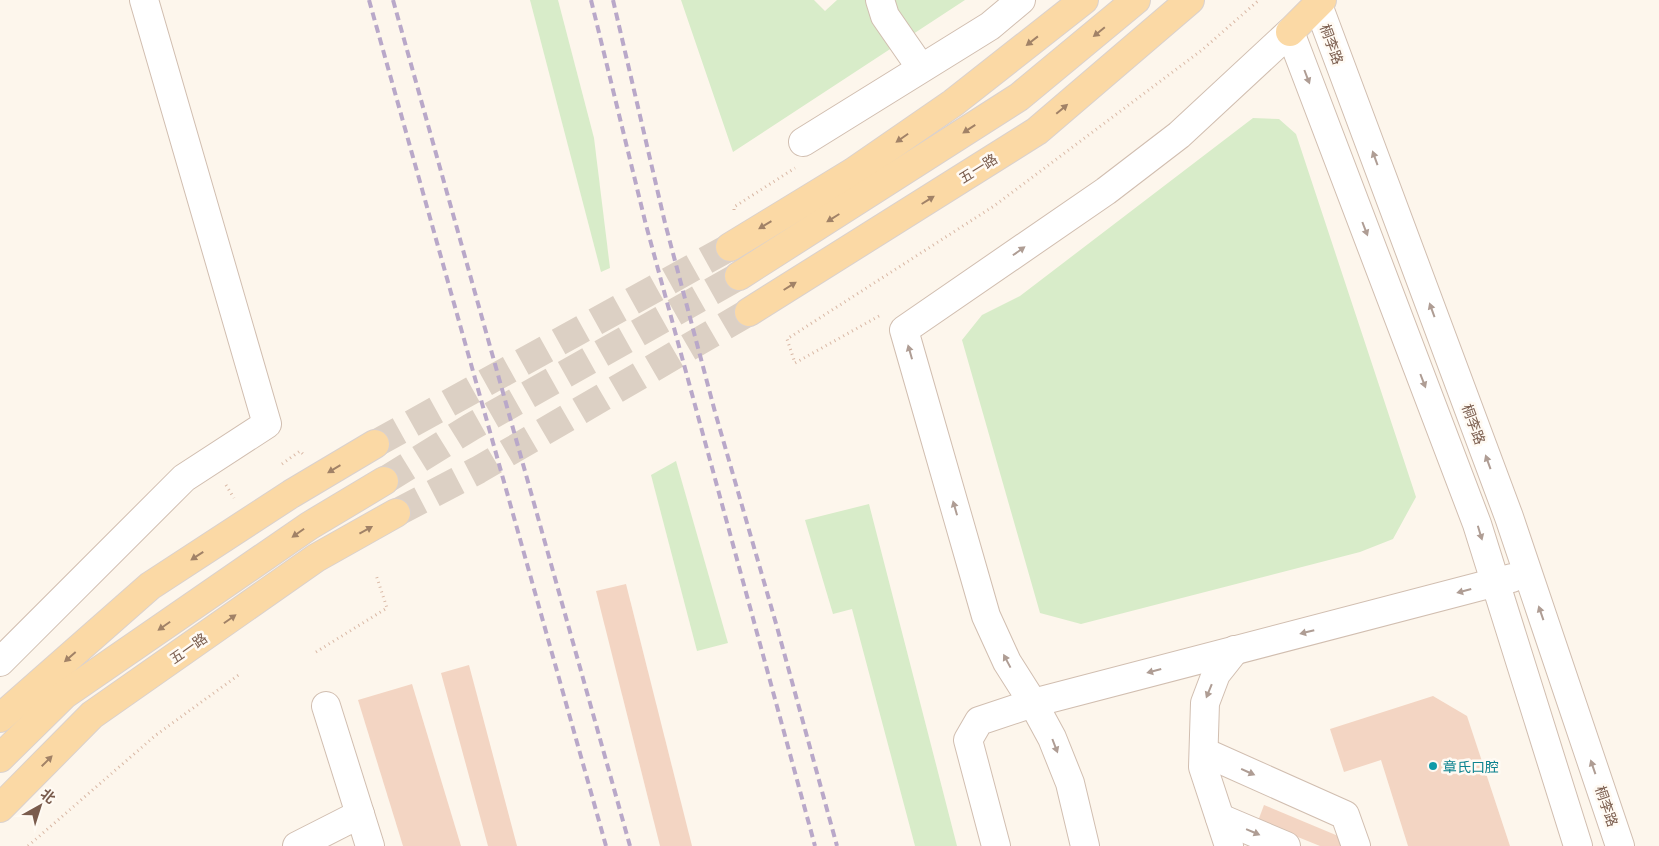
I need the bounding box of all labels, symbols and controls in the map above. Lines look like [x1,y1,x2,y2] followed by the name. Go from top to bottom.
[1317,21,1347,67] street label: 桐李路
[1093,26,1106,37] one-way arrow
[1026,35,1039,46] one-way arrow
[1304,70,1312,84] one-way arrow
[1056,103,1068,115] one-way arrow
[962,125,976,134] one-way arrow
[895,133,909,143] one-way arrow
[956,150,1000,186] street label: 五一路
[1371,150,1379,165] one-way arrow
[921,195,934,205] one-way arrow
[826,213,839,222] one-way arrow
[759,221,772,230] one-way arrow
[1361,222,1369,237] one-way arrow
[1013,246,1026,256] one-way arrow
[784,282,797,291] one-way arrow
[1428,302,1436,317] one-way arrow
[906,344,914,359] one-way arrow
[1419,374,1427,388] one-way arrow
[1459,401,1489,447] street label: 桐李路
[1484,455,1491,470] one-way arrow
[327,464,340,473] one-way arrow
[951,500,959,515] one-way arrow
[358,526,373,534] one-way arrow
[1476,526,1484,541] one-way arrow
[291,529,305,538] one-way arrow
[190,551,203,561] one-way arrow
[1457,587,1472,595] one-way arrow
[1537,605,1544,620] one-way arrow
[223,614,237,624] one-way arrow
[157,621,171,631] one-way arrow
[1299,628,1314,636] one-way arrow
[166,629,210,667] street label: 五一路
[64,651,76,663] one-way arrow
[1003,654,1011,669] one-way arrow
[1146,668,1161,676] one-way arrow
[1205,684,1213,699] one-way arrow
[1051,739,1059,754] one-way arrow
[41,755,53,767] one-way arrow
[1443,758,1499,775] place label: 章氏口腔
[1589,759,1597,774] one-way arrow
[1427,760,1439,772] marker: 章氏口腔
[1241,768,1255,776] one-way arrow
[15,781,65,831] north arrow
[1592,783,1622,829] street label: 桐李路
[38,784,59,807] text: 北
[1246,828,1261,836] one-way arrow

